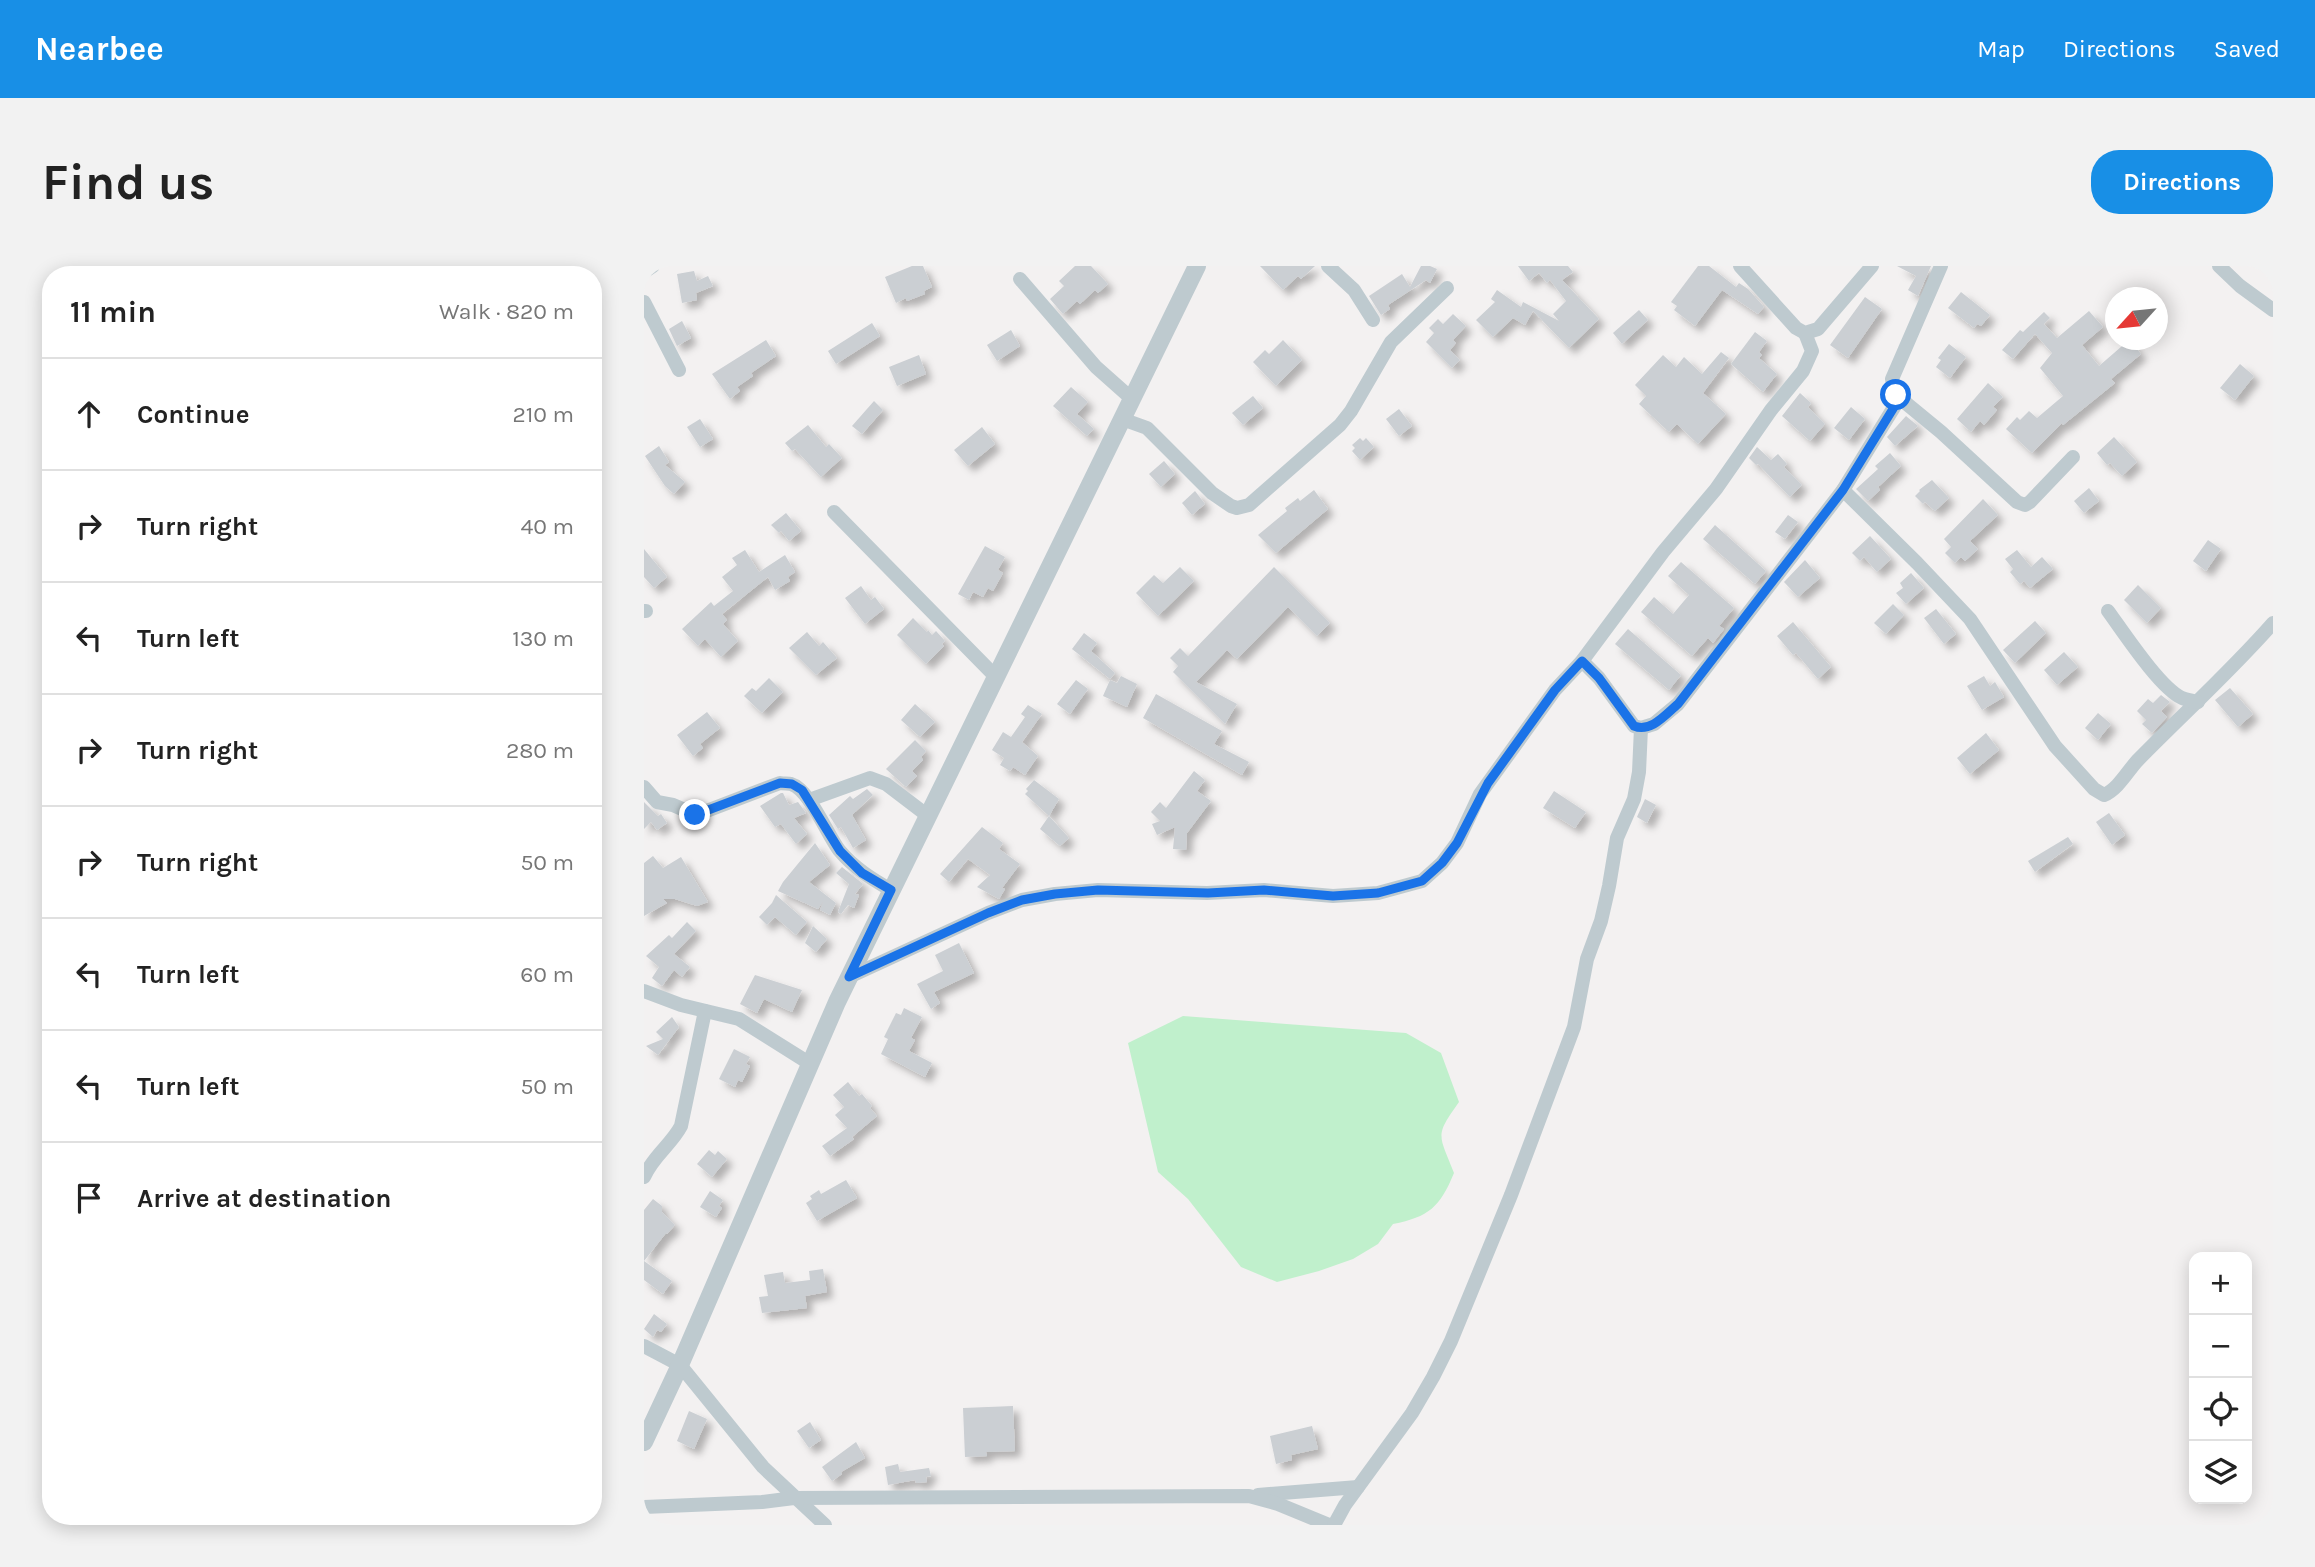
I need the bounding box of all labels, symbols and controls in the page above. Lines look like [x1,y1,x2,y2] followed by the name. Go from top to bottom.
[35,30,164,68] text: Nearbee
[1977,35,2025,63] text: Map
[2063,35,2176,63] text: Directions
[2214,35,2280,63] text: Saved
[2091,150,2273,214] button: Directions
[42,154,214,211] text: Find us
[2105,287,2168,350] north arrow
[70,294,156,330] text: 11 min
[439,298,574,325] text: Walk · 820 m
[1880,379,1911,410] route start
[70,395,108,433] icon: ahead
[137,399,249,430] text: Continue
[512,401,574,428] text: 210 m
[70,507,108,545] icon: right
[137,511,258,542] text: Turn right
[521,513,574,540] text: 40 m
[70,619,108,657] icon: left
[137,623,239,654] text: Turn left
[512,625,574,652] text: 130 m
[70,731,108,769] icon: right
[137,735,258,766] text: Turn right
[506,737,574,764] text: 280 m
[679,799,710,830] route end
[70,843,108,881] icon: right
[137,847,258,878] text: Turn right
[520,849,574,876] text: 50 m
[70,955,108,993] icon: left
[137,959,239,990] text: Turn left
[520,961,574,988] text: 60 m
[70,1067,108,1105] icon: left
[137,1071,239,1102] text: Turn left
[520,1073,574,1100] text: 50 m
[70,1179,108,1217] icon: arrive
[137,1183,391,1214] text: Arrive at destination
[2189,1252,2252,1504] map controls
[2189,1252,2252,1315] button: +
[2189,1315,2252,1378] button: −
[2189,1378,2252,1441] button: locate
[2189,1441,2252,1504] button: layers

